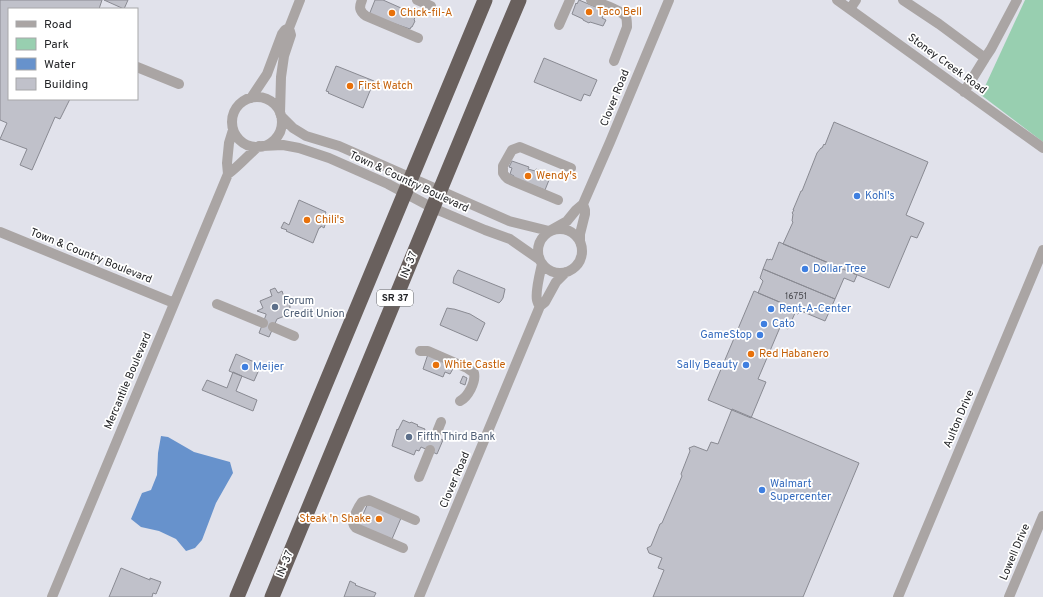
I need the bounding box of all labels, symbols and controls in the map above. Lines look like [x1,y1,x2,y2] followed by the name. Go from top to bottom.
[597,5,642,19] place label: Taco Bell
[400,6,453,20] place label: Chick-fil-A
[584,7,594,17] marker: Taco Bell
[8,8,138,100] legend
[387,8,397,18] marker: Chick-fil-A
[44,17,72,33] text: Road
[905,31,989,97] street label: Stoney Creek Road
[44,37,69,53] text: Park
[44,57,76,73] text: Water
[597,68,633,128] street label: Clover Road
[44,77,88,93] text: Building
[358,79,413,93] place label: First Watch
[345,81,355,91] marker: First Watch
[347,148,471,216] street label: Town & Country Boulevard
[536,169,577,183] place label: Wendy's
[523,171,533,181] marker: Wendy's
[865,189,895,203] place label: Kohl's
[852,191,862,201] marker: Kohl's
[315,213,344,227] place label: Chili's
[302,215,312,225] marker: Chili's
[28,225,154,287] street label: Town & Country Boulevard
[397,249,421,281] street label: IN-37
[813,262,866,276] place label: Dollar Tree
[800,264,810,274] marker: Dollar Tree
[377,290,413,306] road number: SR 37
[785,291,807,302] house number: 16751
[283,294,345,321] place label: Forum Credit Union
[270,302,280,312] marker: Forum Credit Union
[779,302,852,316] place label: Rent-A-Center
[766,304,776,314] marker: Rent-A-Center
[772,317,795,331] place label: Cato
[759,319,769,329] marker: Cato
[700,328,752,342] place label: GameStop
[101,330,155,432] street label: Mercantile Boulevard
[755,330,765,340] marker: GameStop
[759,347,829,361] place label: Red Habanero
[746,349,756,359] marker: Red Habanero
[444,358,506,372] place label: White Castle
[677,358,738,372] place label: Sally Beauty
[253,360,285,374] place label: Meijer
[431,360,441,370] marker: White Castle
[741,360,751,370] marker: Sally Beauty
[240,362,250,372] marker: Meijer
[941,388,977,450] street label: Aulton Drive
[417,430,496,444] place label: Fifth Third Bank
[404,432,414,442] marker: Fifth Third Bank
[437,450,473,510] street label: Clover Road
[770,477,832,504] place label: Walmart Supercenter
[757,485,767,495] marker: Walmart Supercenter
[299,512,371,526] place label: Steak 'n Shake
[374,514,384,524] marker: Steak 'n Shake
[997,521,1033,582] street label: Lowell Drive
[273,548,297,580] street label: IN-37

